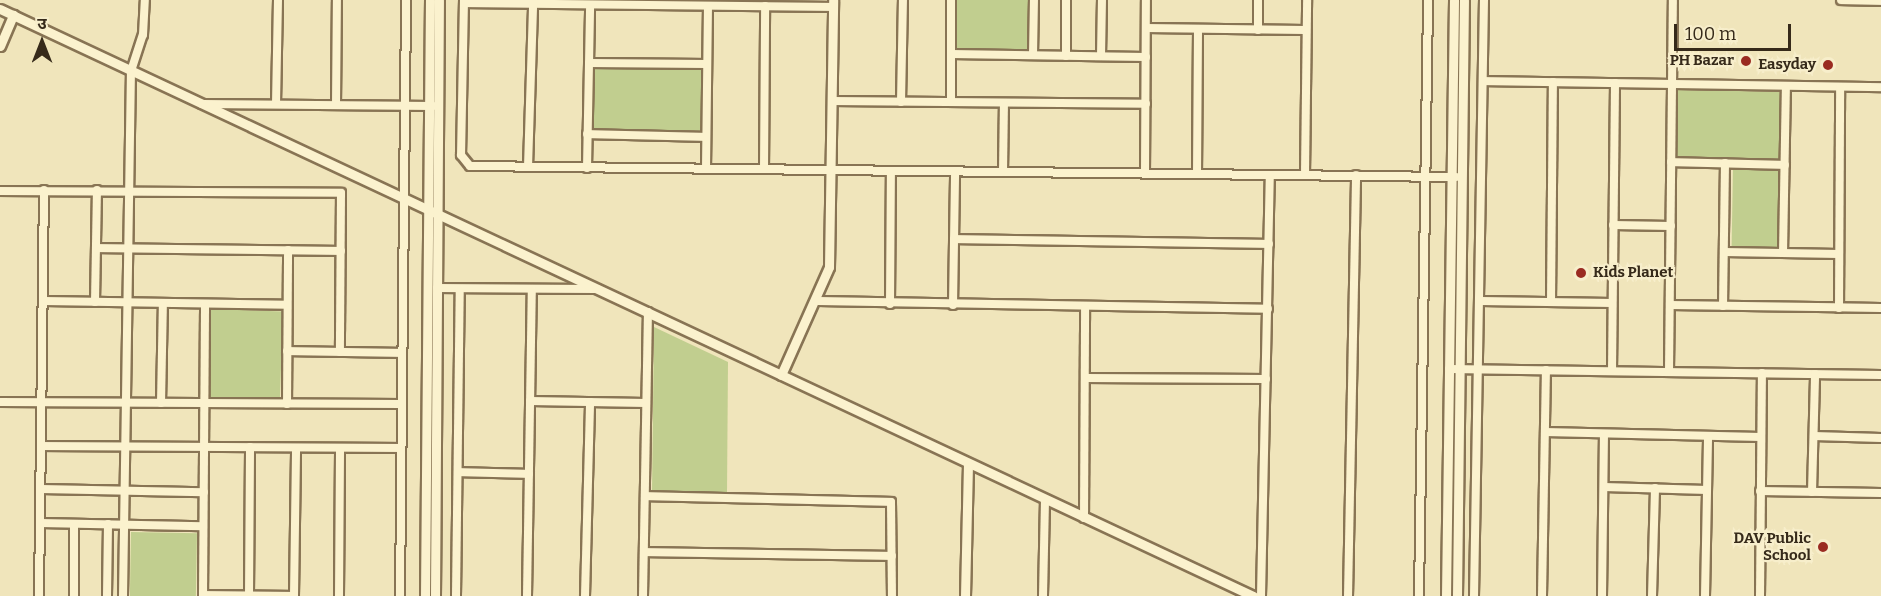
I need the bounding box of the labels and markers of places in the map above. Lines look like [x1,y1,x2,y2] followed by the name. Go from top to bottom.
[1670,52,1734,70] place label: PH Bazar
[1739,54,1753,68] marker: PH Bazar
[1758,56,1816,74] place label: Easyday
[1821,58,1835,72] marker: Easyday
[1593,264,1673,282] place label: Kids Planet
[1574,266,1588,280] marker: Kids Planet
[1733,529,1811,564] place label: DAV Public School
[1816,540,1830,554] marker: DAV Public School

